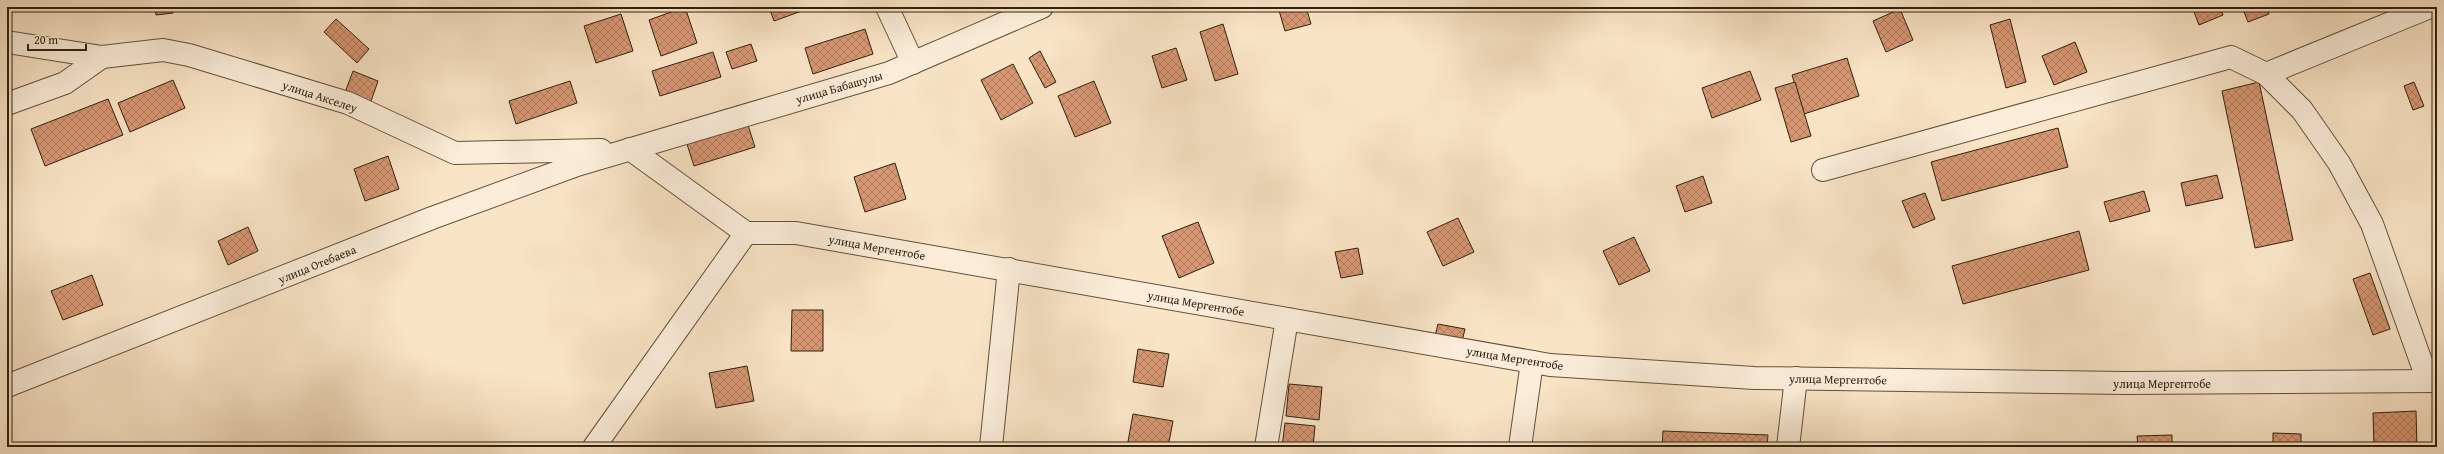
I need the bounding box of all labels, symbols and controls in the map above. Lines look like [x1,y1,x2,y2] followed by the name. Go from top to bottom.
[28,26,86,52] scale bar
[34,31,58,48] text: 20 m
[793,66,885,108] street label: улица Бабашулы
[279,76,360,116] street label: улица Акселеу
[826,230,927,264] street label: улица Мергентобе
[274,241,359,288] street label: улица Отебаева
[1145,286,1246,320] street label: улица Мергентобе
[1464,342,1565,374] street label: улица Мергентобе
[1788,370,1887,388] street label: улица Мергентобе
[2112,375,2211,392] street label: улица Мергентобе

